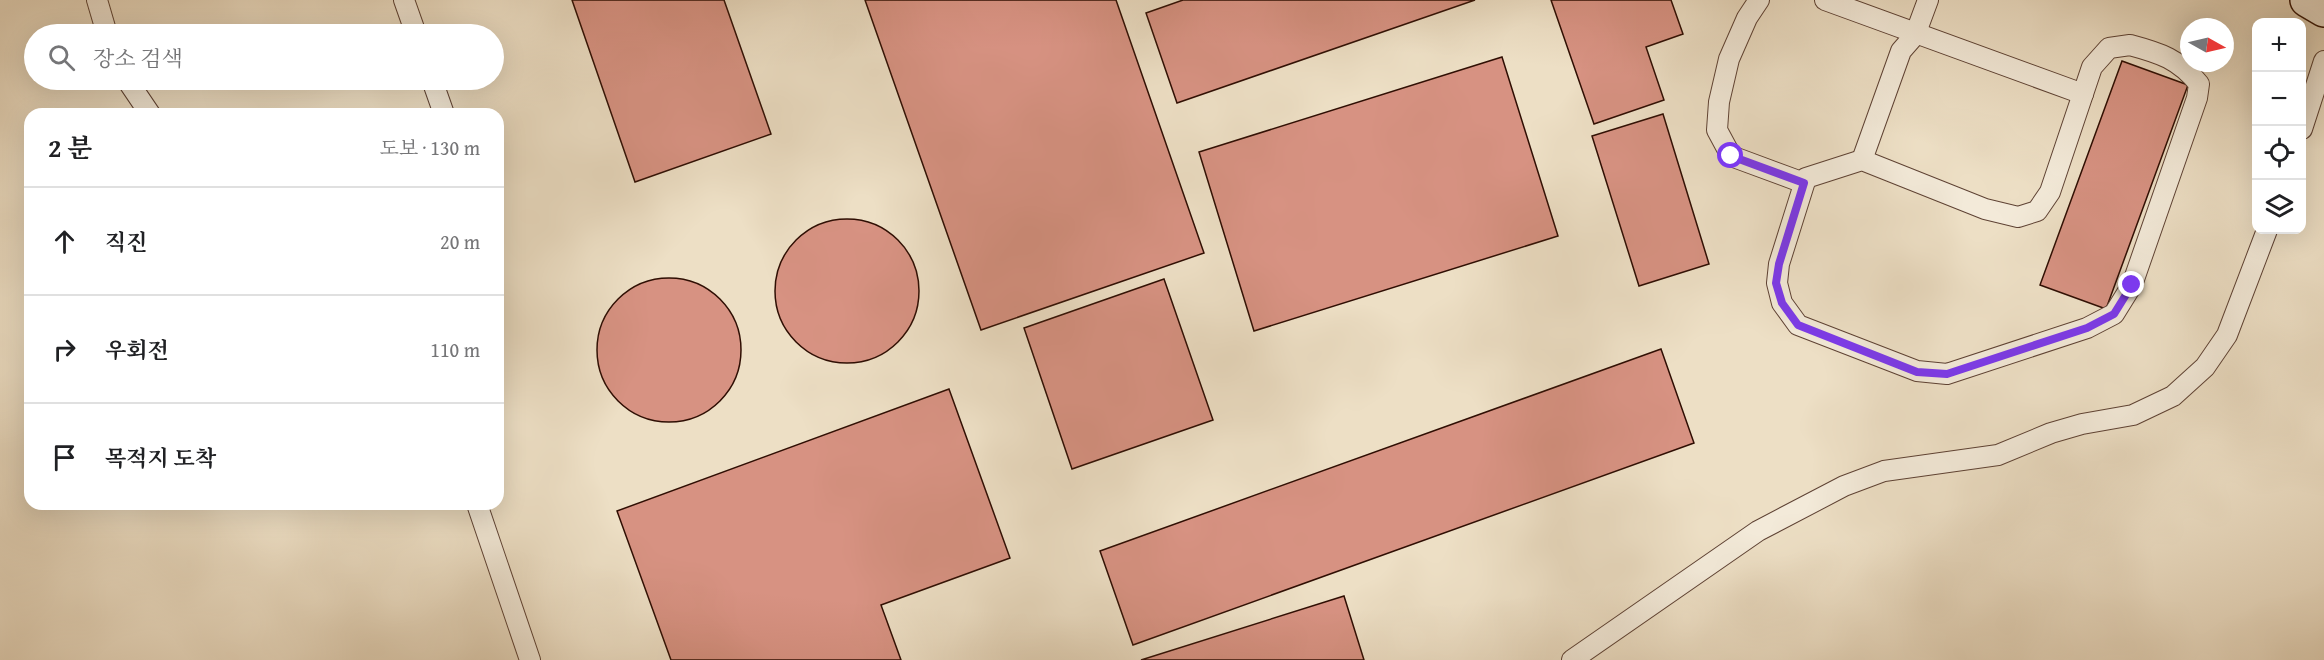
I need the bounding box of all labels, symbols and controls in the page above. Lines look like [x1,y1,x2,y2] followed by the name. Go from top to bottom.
[2180,18,2234,72] north arrow
[2252,18,2306,234] map controls
[2252,18,2306,72] button: +
[24,24,504,90] search box
[45,41,78,74] icon: search
[93,42,183,74] text: 장소 검색
[2252,72,2306,126] button: −
[2252,126,2306,180] button: locate
[48,128,92,167] text: 2 분
[380,133,480,162] text: 도보 · 130 m
[1717,142,1743,168] route start
[2252,180,2306,234] button: layers
[48,225,81,258] icon: ahead
[105,226,148,258] text: 직진
[440,227,480,256] text: 20 m
[2118,271,2144,297] route end
[48,333,81,366] icon: right
[105,334,169,366] text: 우회전
[430,335,480,364] text: 110 m
[48,441,81,474] icon: arrive
[105,442,216,474] text: 목적지 도착

